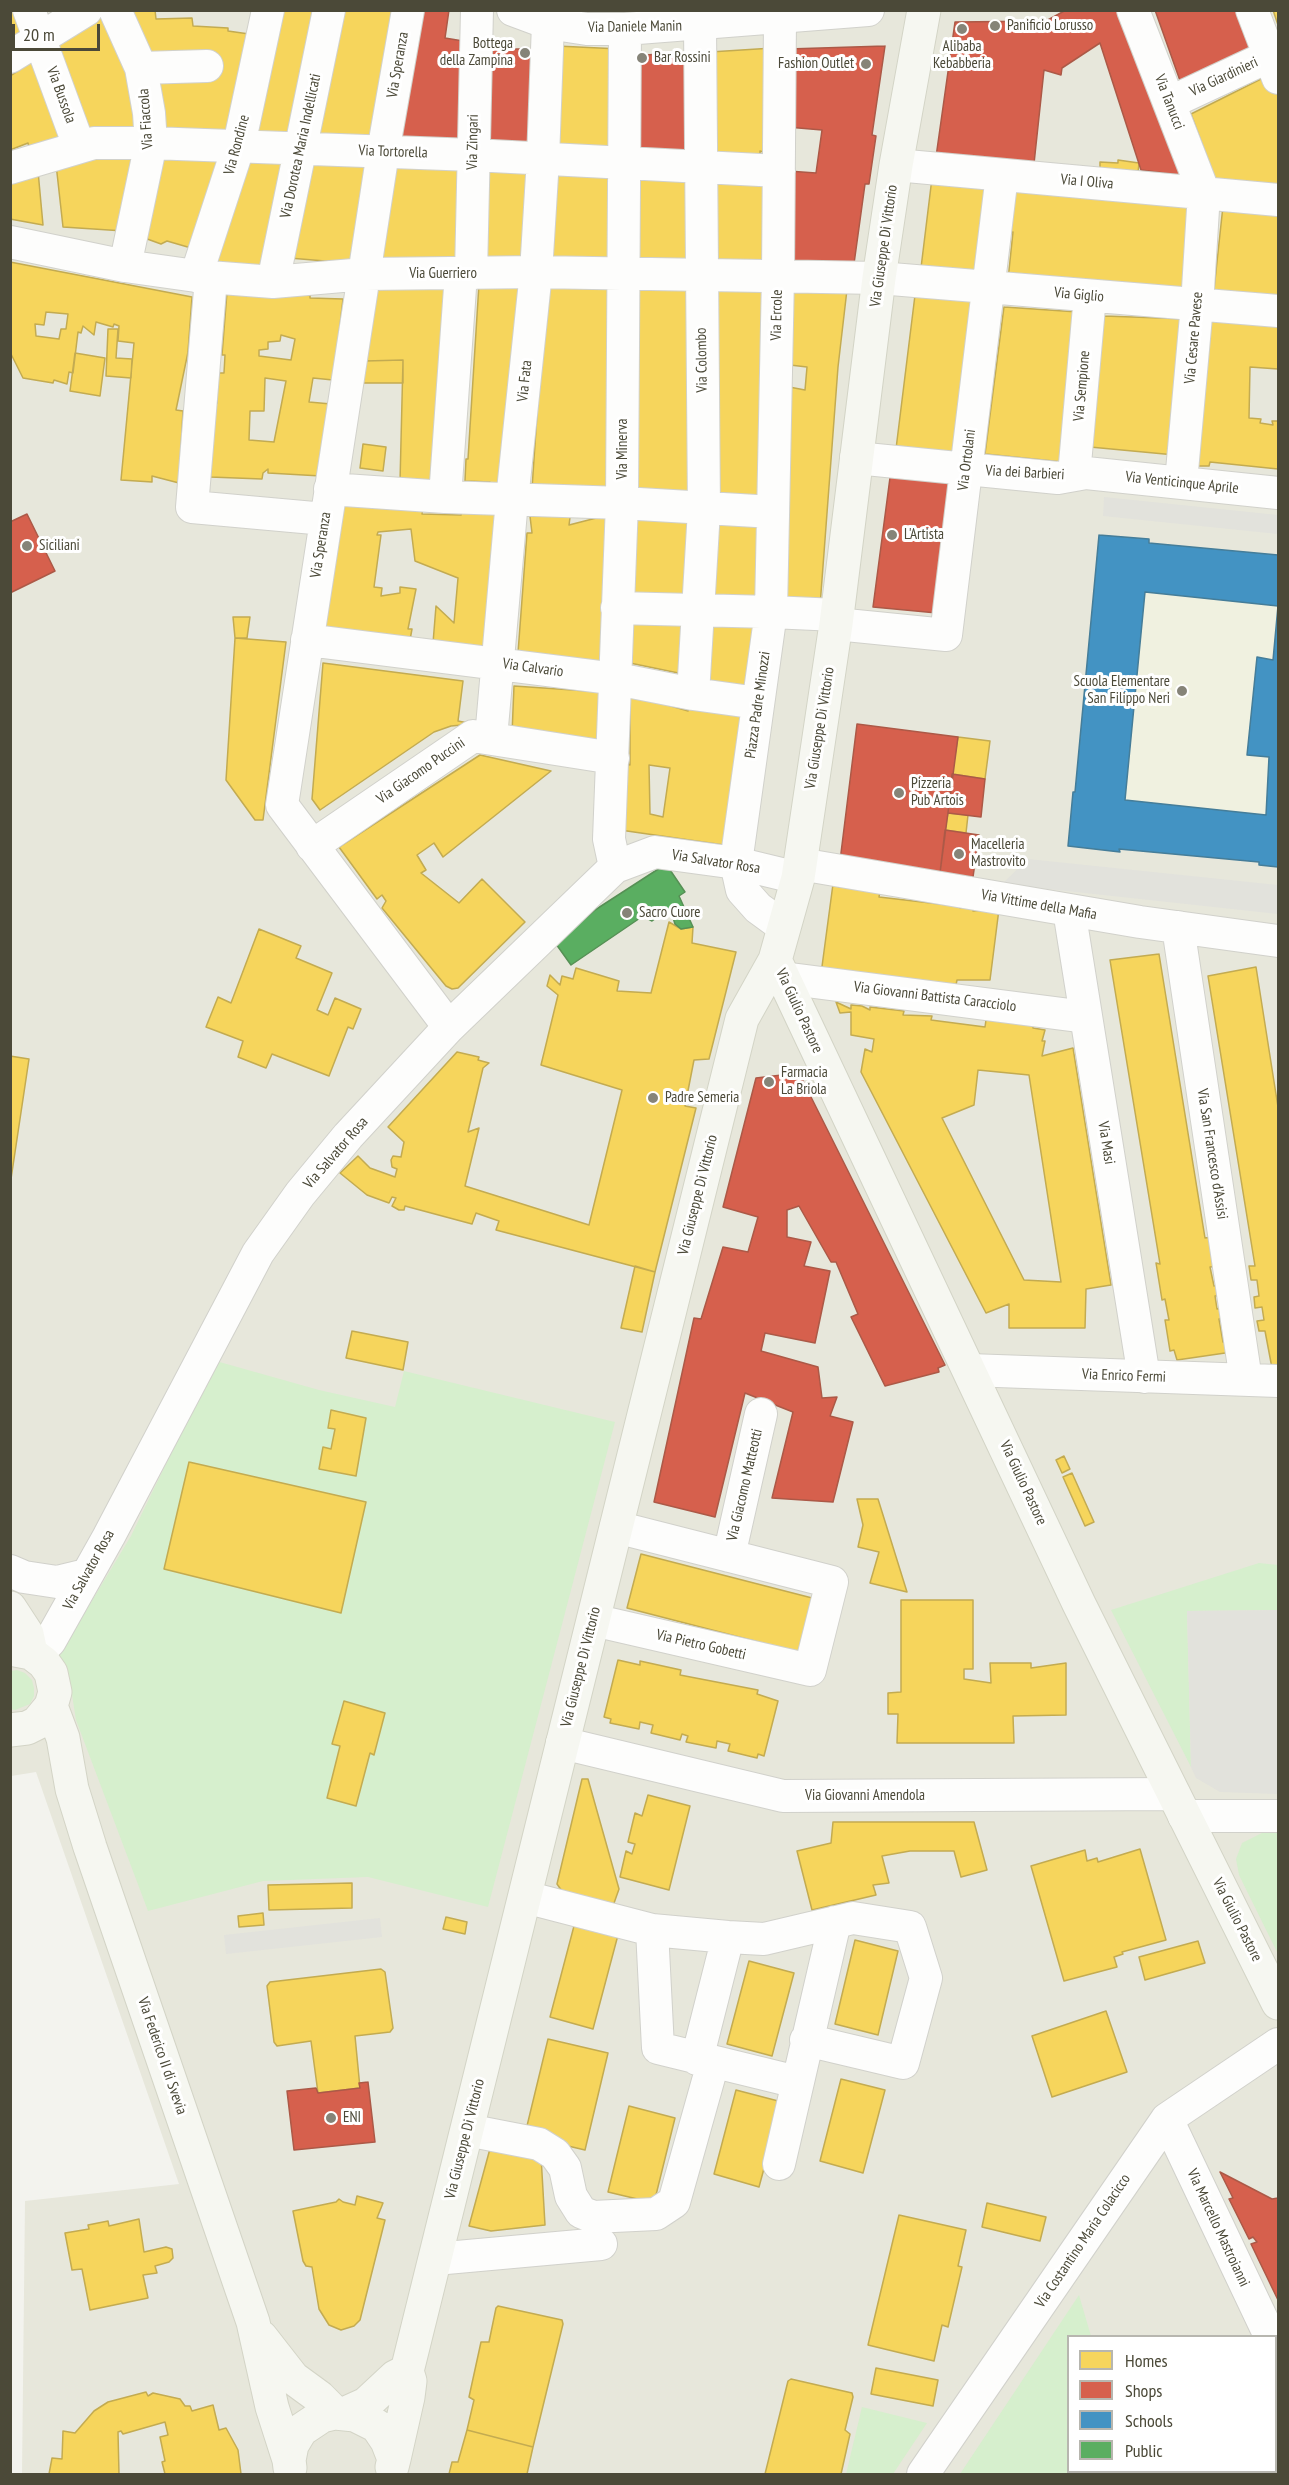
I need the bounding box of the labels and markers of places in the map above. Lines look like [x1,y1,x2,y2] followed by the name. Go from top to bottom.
[1007,17,1093,35] place label: Panificio Lorusso
[988,19,1002,33] marker: Panificio Lorusso
[955,22,969,36] marker: Alibaba Kebabberia
[440,35,513,70] place label: Bottega della Zampina
[933,38,991,73] place label: Alibaba Kebabberia
[518,46,532,60] marker: Bottega della Zampina
[654,49,711,67] place label: Bar Rossini
[635,51,649,65] marker: Bar Rossini
[778,55,854,73] place label: Fashion Outlet
[859,57,873,71] marker: Fashion Outlet
[904,526,944,544] place label: L'Artista
[885,528,899,542] marker: L'Artista
[39,537,80,555] place label: Siciliani
[20,539,34,553] marker: Siciliani
[1073,673,1170,708] place label: Scuola Elementare San Filippo Neri
[1175,684,1189,698] marker: Scuola Elementare San Filippo Neri
[911,775,964,810] place label: Pizzeria Pub Artois
[892,786,906,800] marker: Pizzeria Pub Artois
[971,836,1026,871] place label: Macelleria Mastrovito
[952,847,966,861] marker: Macelleria Mastrovito
[639,904,700,922] place label: Sacro Cuore
[620,906,634,920] marker: Sacro Cuore
[781,1064,828,1099] place label: Farmacia La Briola
[762,1075,776,1089] marker: Farmacia La Briola
[665,1089,739,1107] place label: Padre Semeria
[646,1091,660,1105] marker: Padre Semeria
[343,2109,361,2127] place label: ENI
[324,2111,338,2125] marker: ENI

